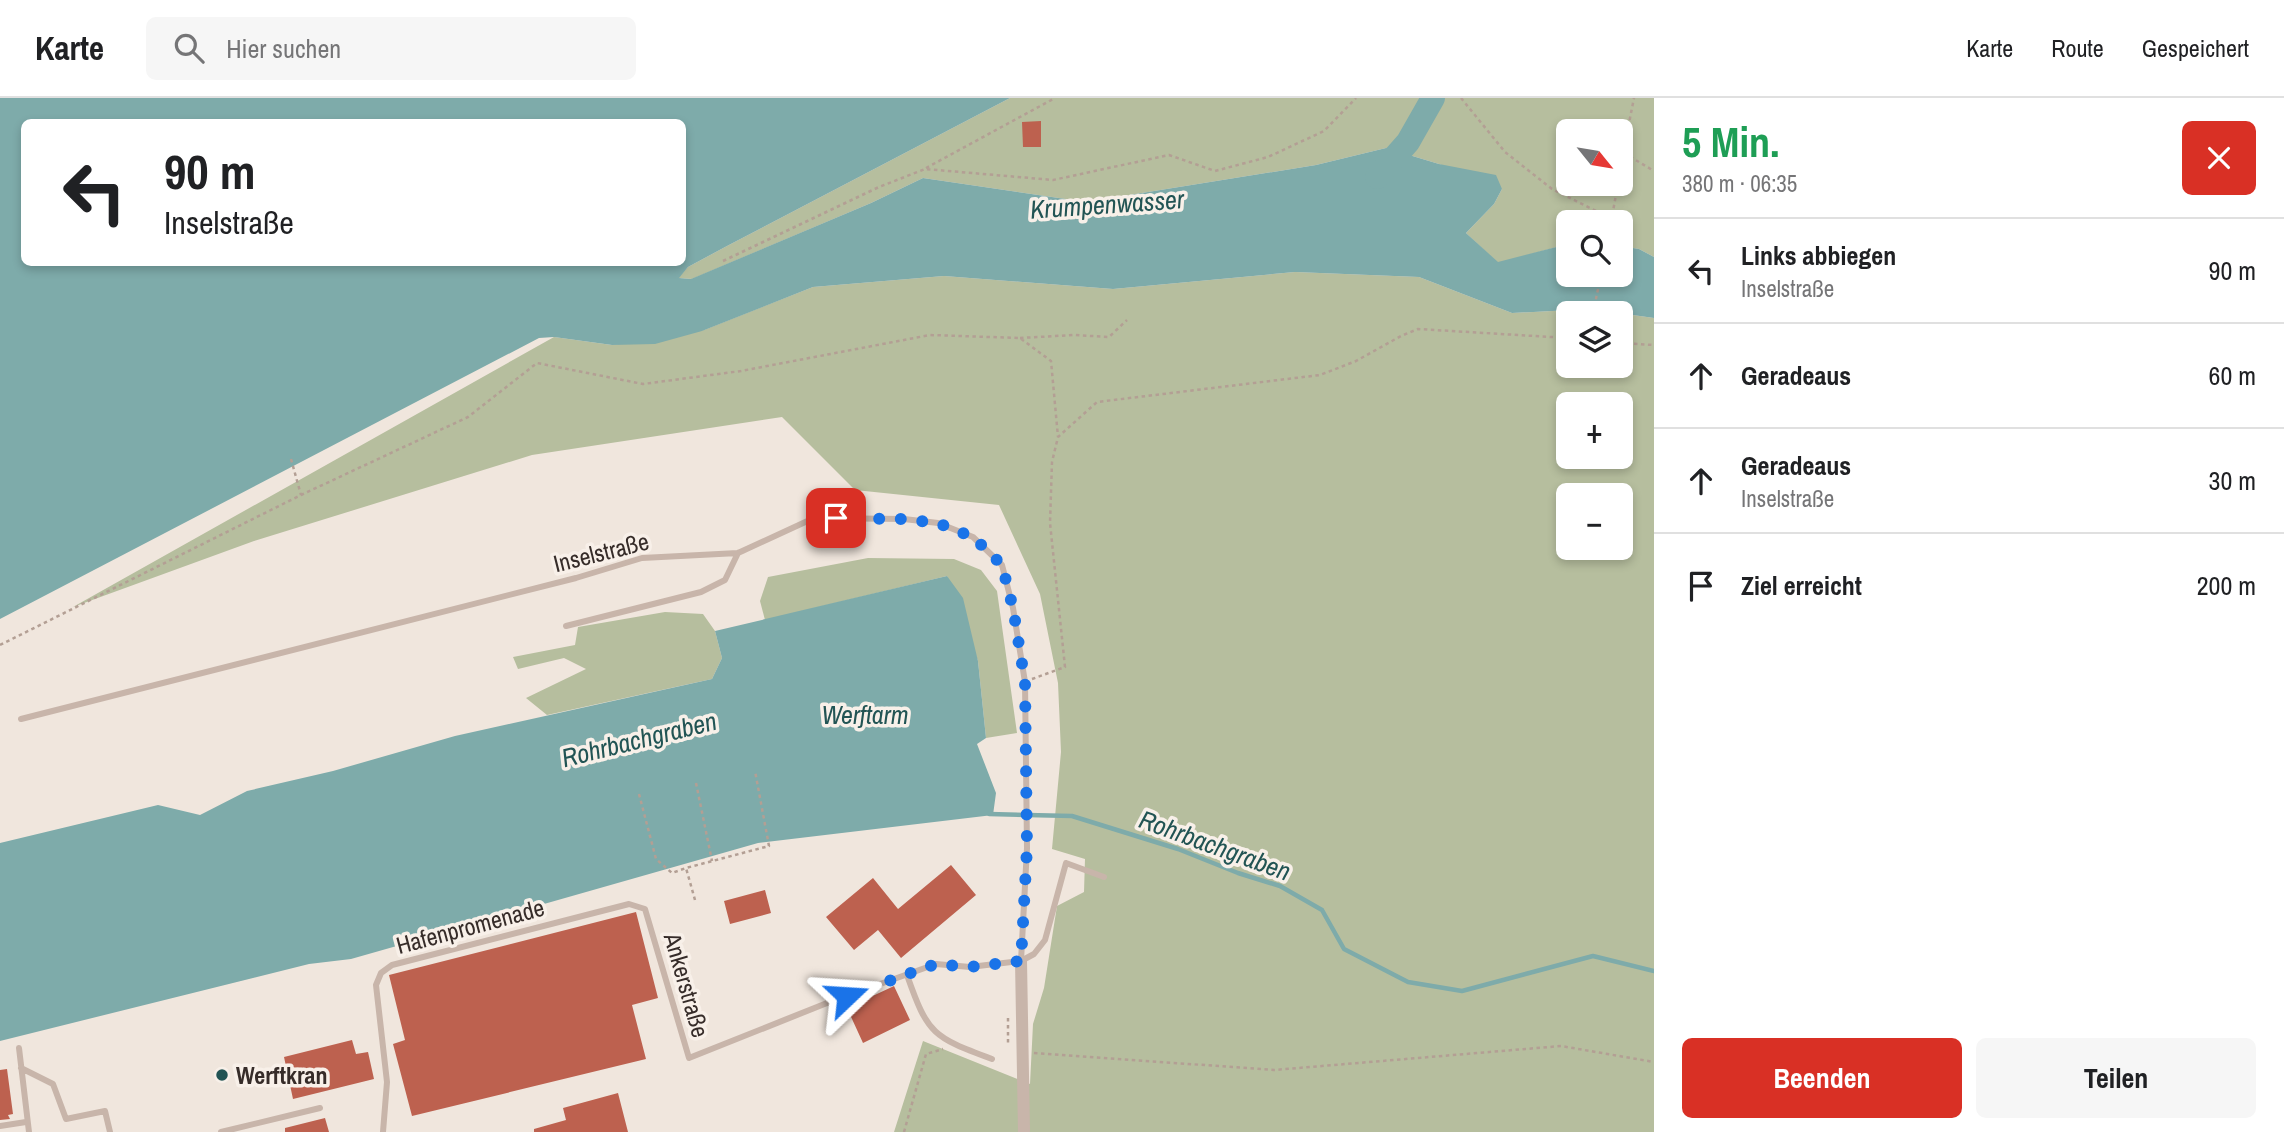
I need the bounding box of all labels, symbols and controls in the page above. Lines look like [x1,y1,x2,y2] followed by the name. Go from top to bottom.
[146,17,636,80] search box
[35,26,104,70] text: Karte
[170,29,208,67] icon: search
[226,31,341,66] text: Hier suchen
[1966,32,2013,64] text: Karte
[2051,32,2104,64] text: Route
[2142,32,2249,64] text: Gespeichert
[1682,114,1780,170] text: 5 Min.
[1556,119,1633,196] north arrow
[1556,119,1633,560] map controls
[2182,121,2256,195] button: close
[164,138,256,204] text: 90 m
[49,147,140,238] icon: left
[1682,168,1797,199] text: 380 m · 06:35
[1029,181,1186,227] water label: Krumpenwasser
[164,201,294,244] text: Inselstraße
[1556,210,1633,287] button: search
[1741,238,1896,273] text: Links abbiegen
[1682,252,1720,290] icon: left
[2209,253,2256,288] text: 90 m
[1741,273,1834,304] text: Inselstraße
[1556,301,1633,378] button: layers
[1682,357,1720,395] icon: ahead
[1741,358,1851,393] text: Geradeaus
[2209,358,2256,393] text: 60 m
[1556,392,1633,469] button: +
[1741,448,1851,483] text: Geradeaus
[1682,462,1720,500] icon: ahead
[2209,463,2256,498] text: 30 m
[1556,483,1633,560] button: −
[1741,483,1834,514] text: Inselstraße
[806,488,866,548] pin
[817,499,855,537] icon: arrive
[550,525,652,579] street label: Inselstraße
[1682,567,1720,605] icon: arrive
[1741,568,1862,603] text: Ziel erreicht
[2197,568,2256,603] text: 200 m
[821,697,909,732] water label: Werftarm
[558,703,720,775] water label: Rohrbachgraben
[1134,801,1296,889] water label: Rohrbachgraben
[392,891,548,961] street label: Hafenpromenade
[657,928,717,1041] street label: Ankerstraße
[810,959,884,1033] position arrow
[1682,1038,1962,1118] button: Beenden
[1976,1038,2256,1118] button: Teilen
[236,1059,328,1091] place label: Werftkran
[214,1067,230,1083] marker: Werftkran

